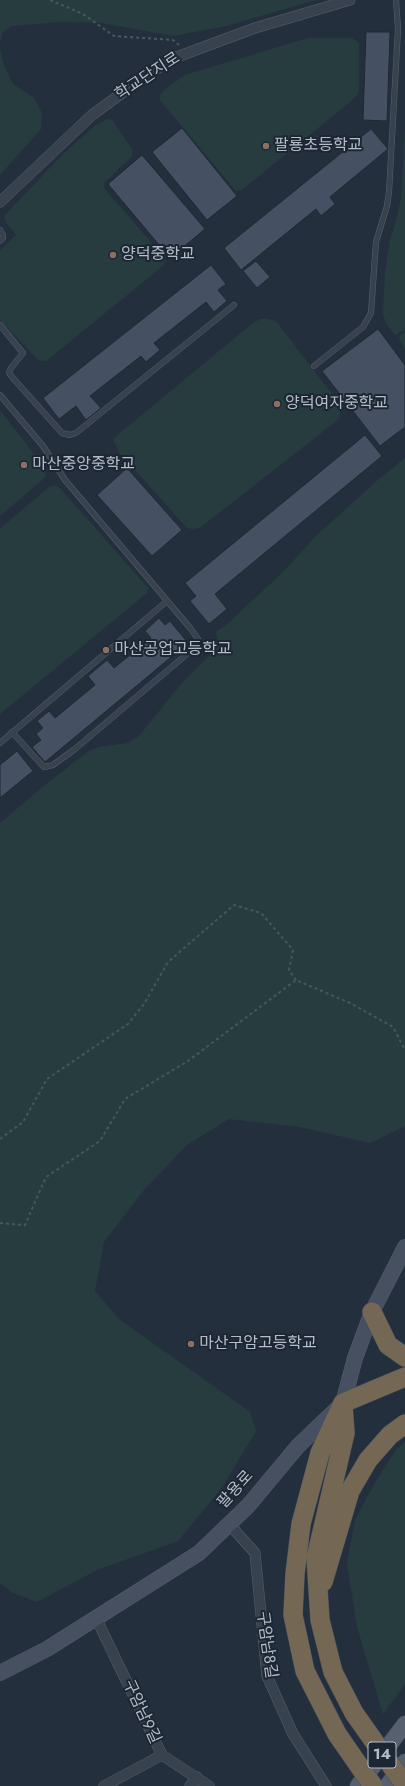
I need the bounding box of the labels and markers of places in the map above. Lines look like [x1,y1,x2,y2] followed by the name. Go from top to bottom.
[274,136,362,156] place label: 팔룡초등학교
[261,141,271,151] marker: 팔룡초등학교
[121,245,195,265] place label: 양덕중학교
[108,250,118,260] marker: 양덕중학교
[285,394,388,414] place label: 양덕여자중학교
[272,399,282,409] marker: 양덕여자중학교
[32,455,135,475] place label: 마산중앙중학교
[19,460,29,470] marker: 마산중앙중학교
[114,640,232,660] place label: 마산공업고등학교
[101,645,111,655] marker: 마산공업고등학교
[199,1334,317,1354] place label: 마산구암고등학교
[186,1339,196,1349] marker: 마산구암고등학교

